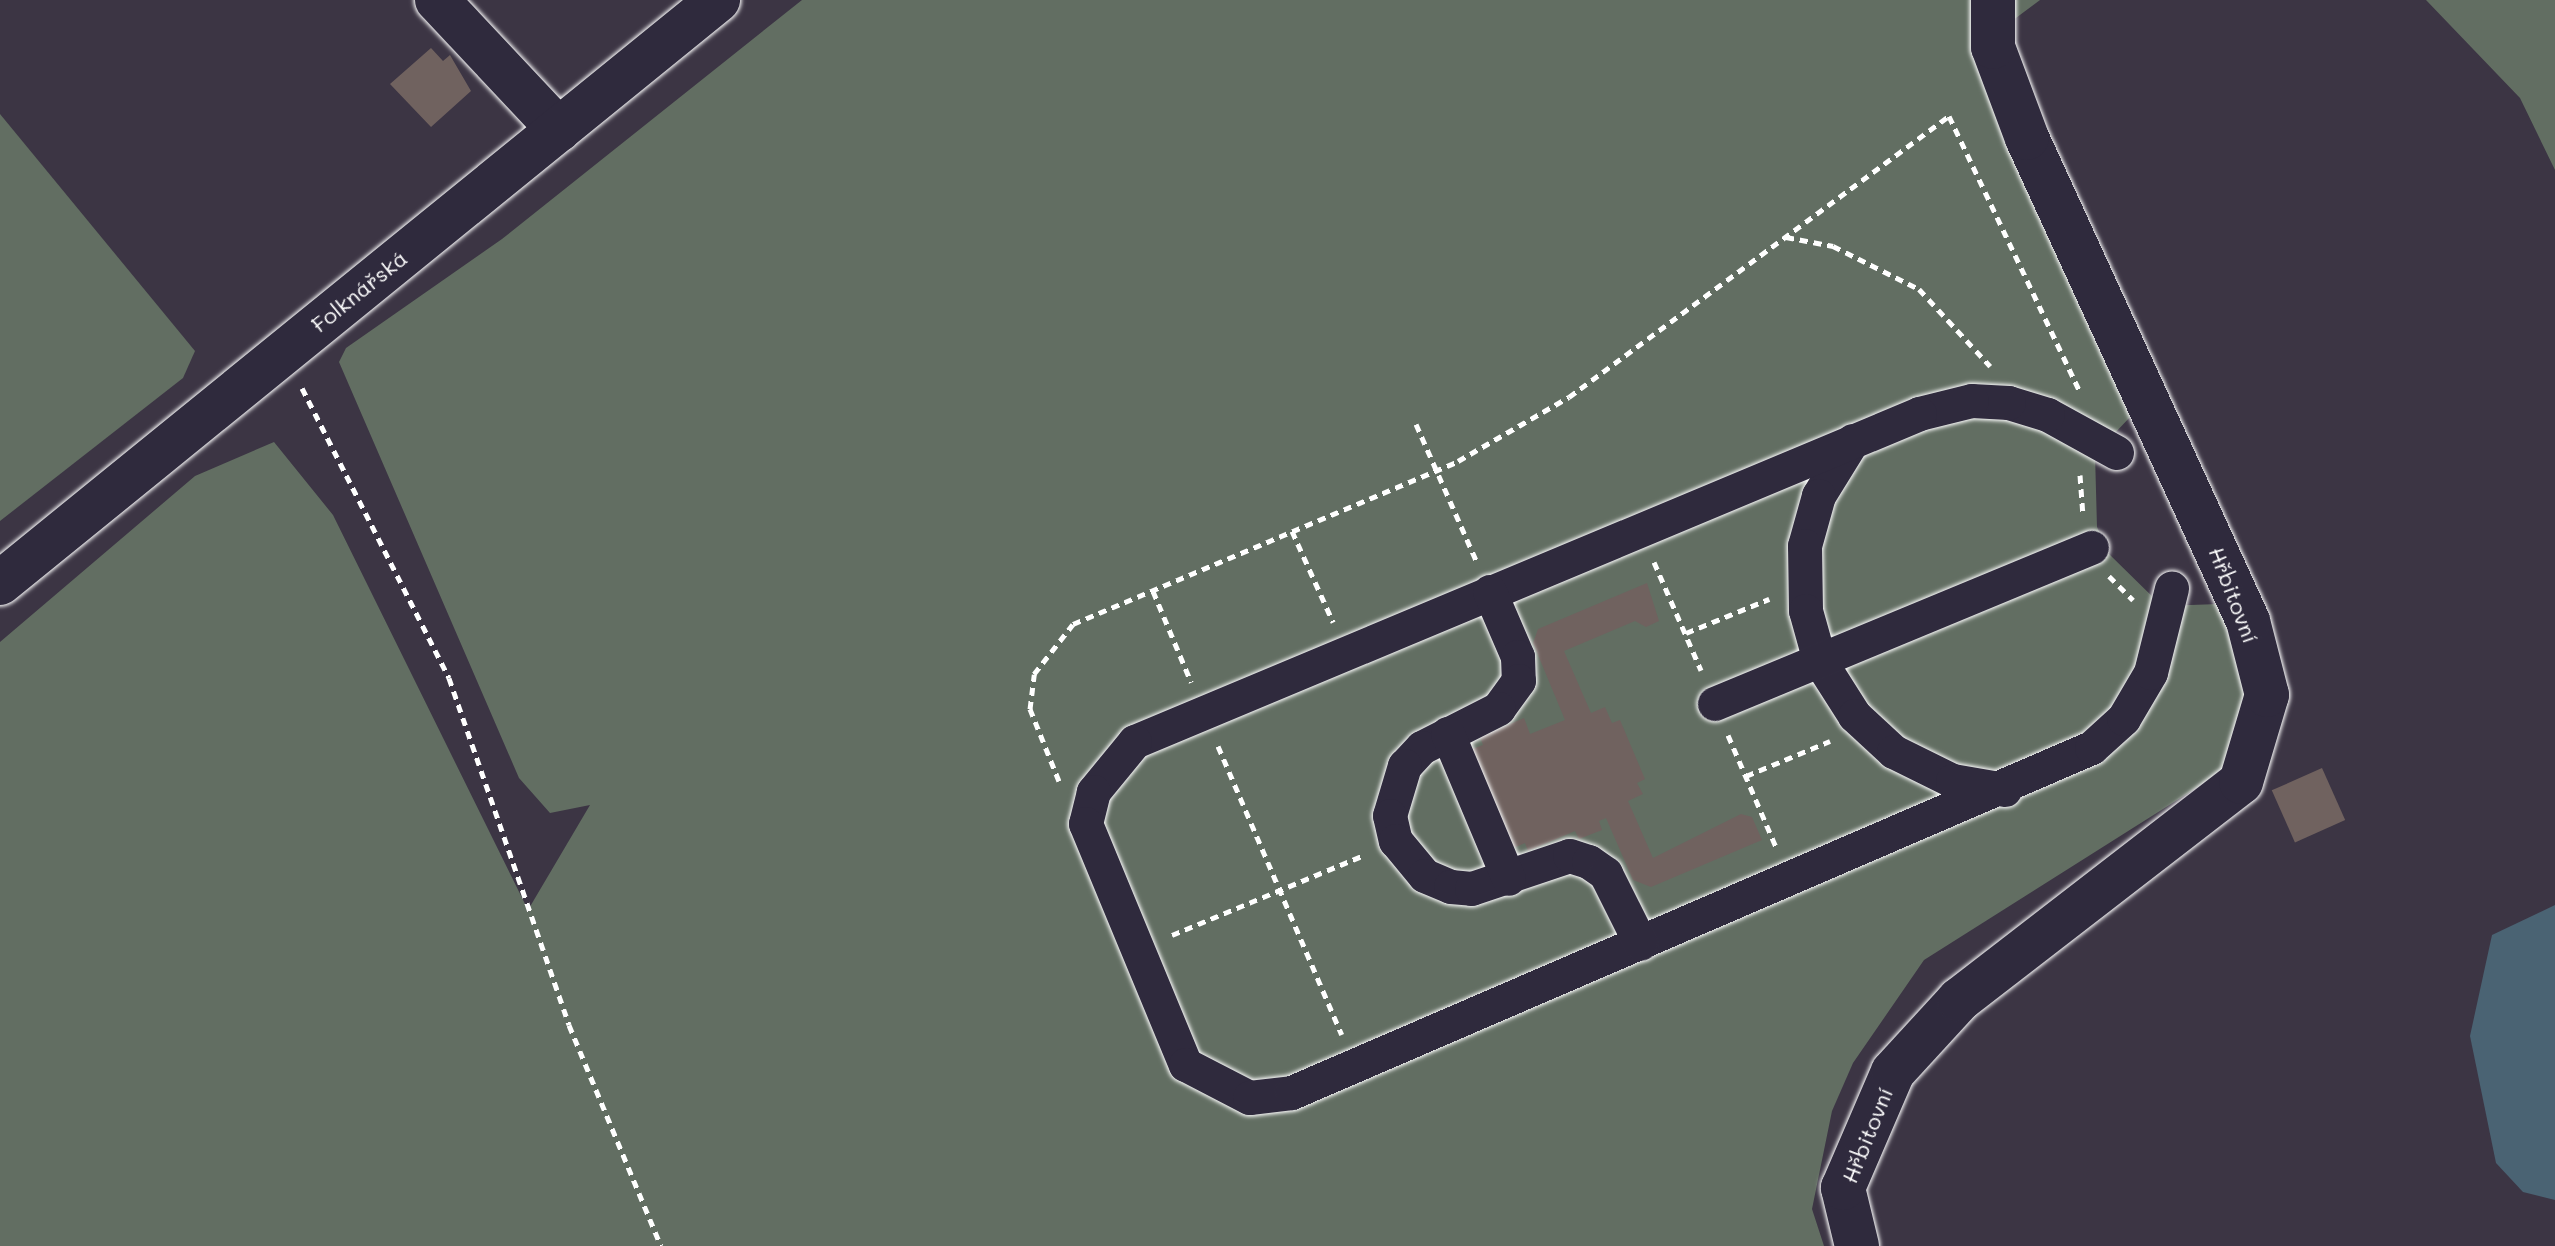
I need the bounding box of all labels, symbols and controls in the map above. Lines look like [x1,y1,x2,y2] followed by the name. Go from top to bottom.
[306,244,412,338] street label: Folknářská
[2204,543,2264,647] street label: Hřbitovní
[1836,1083,1898,1187] street label: Hřbitovní

